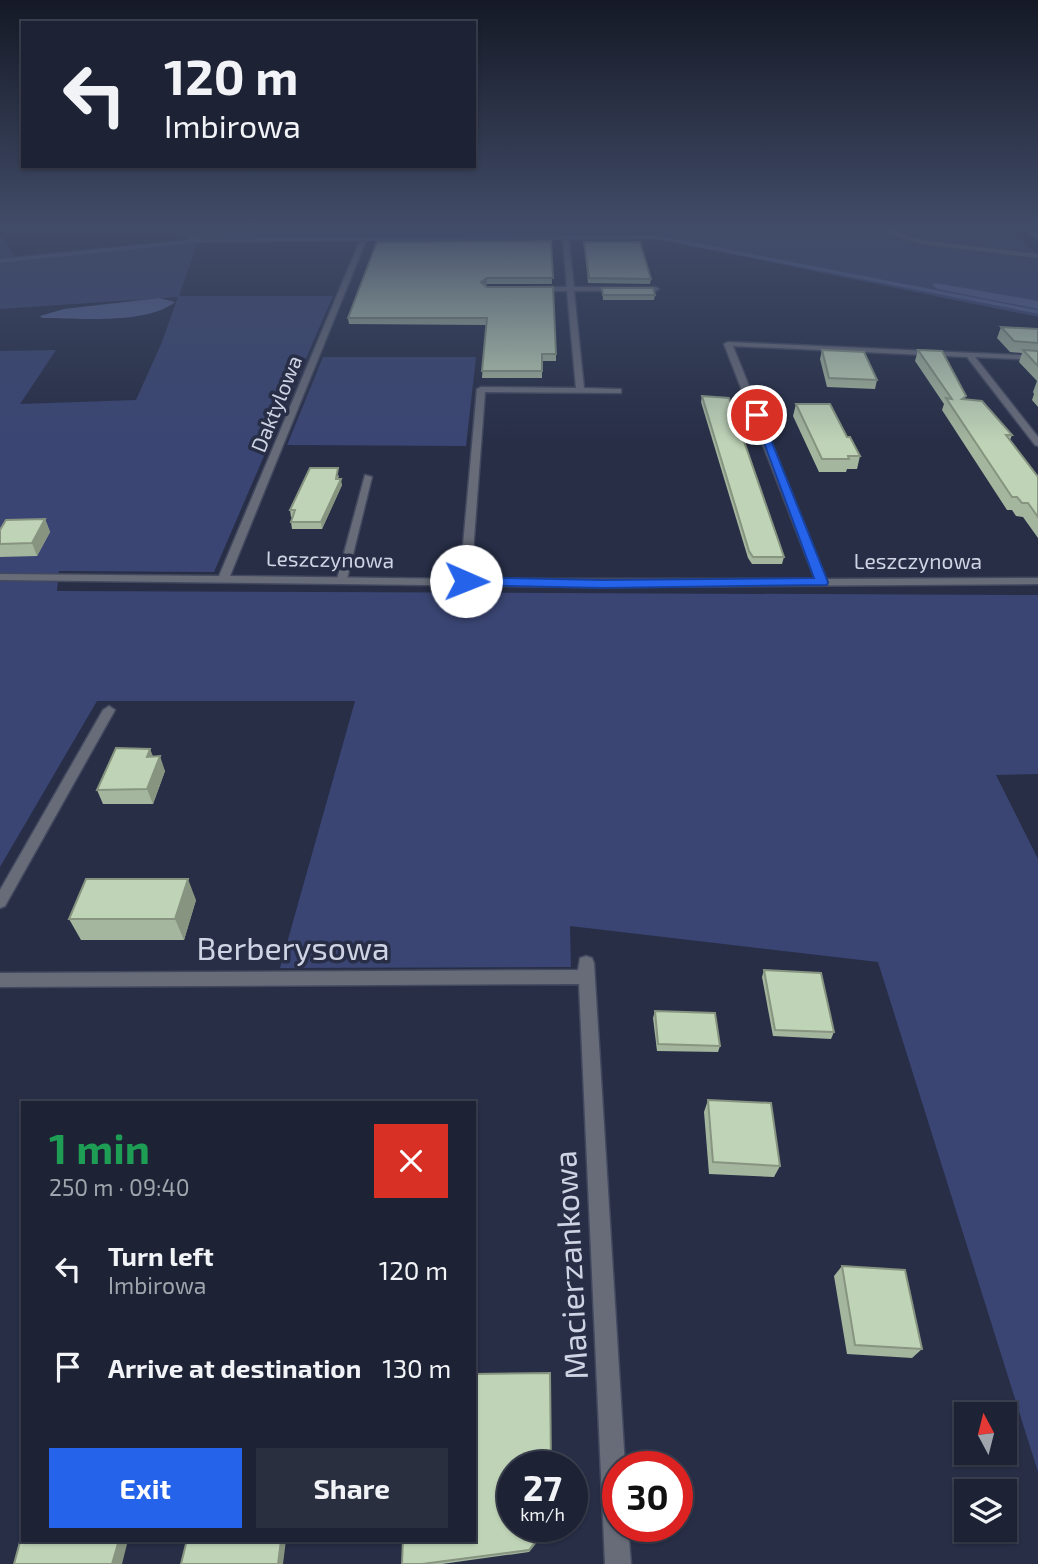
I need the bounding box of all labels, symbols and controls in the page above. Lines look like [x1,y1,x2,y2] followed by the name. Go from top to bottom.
[164,46,298,105] text: 120 m
[49,49,140,140] icon: left
[164,106,301,144] text: Imbirowa
[245,351,306,455] street label: Daktylowa
[727,385,787,445] pin
[738,396,776,434] icon: arrive
[429,544,503,618] position arrow
[266,545,394,572] street label: Leszczynowa
[854,548,982,573] street label: Leszczynowa
[196,928,390,966] street label: Berberysowa
[49,1122,150,1172] text: 1 min
[374,1124,448,1198] button: close
[544,1150,594,1381] street label: Macierzankowa
[49,1173,190,1201] text: 250 m · 09:40
[108,1240,214,1271] text: Turn left
[49,1250,87,1288] icon: left
[379,1254,448,1285] text: 120 m
[108,1271,206,1299] text: Imbirowa
[49,1348,87,1386] icon: arrive
[108,1352,361,1383] text: Arrive at destination
[382,1352,451,1383] text: 130 m
[954,1402,1017,1465] north arrow
[954,1402,1017,1542] map controls
[49,1448,242,1528] button: Exit
[256,1448,448,1528] button: Share
[602,1451,693,1542] speed limit sign: 30
[523,1466,562,1508] text: 27
[954,1479,1017,1542] button: layers
[520,1503,565,1525] text: km/h

